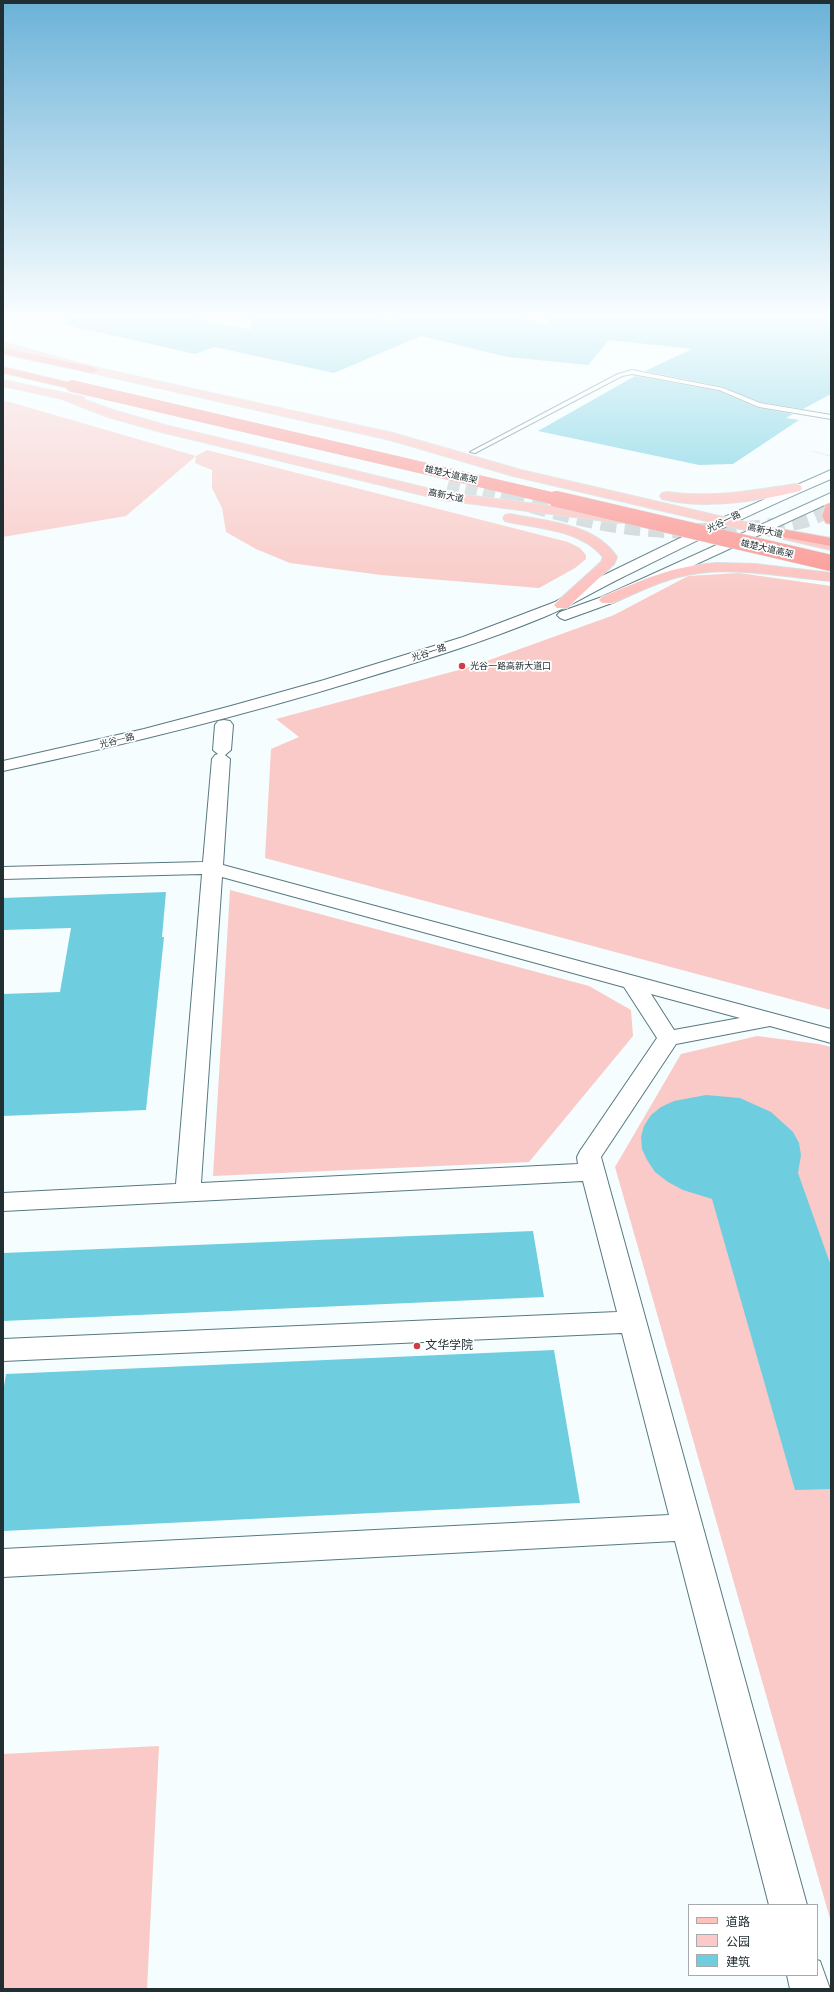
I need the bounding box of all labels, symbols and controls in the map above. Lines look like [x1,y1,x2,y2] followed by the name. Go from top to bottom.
[423,464,479,486] street label: 雄楚大道高架
[427,487,465,505] street label: 高新大道
[706,509,742,535] street label: 光谷一路
[746,522,784,540] street label: 高新大道
[739,538,795,560] street label: 雄楚大道高架
[410,642,448,664] street label: 光谷一路
[457,661,467,671] marker: 光谷一路高新大道口
[470,661,551,671] place label: 光谷一路高新大道口
[98,731,136,751] street label: 光谷一路
[425,1339,473,1353] place label: 文华学院
[412,1341,422,1351] marker: 文华学院
[688,1904,818,1976] legend
[726,1915,750,1929] text: 道路
[726,1935,750,1949] text: 公园
[726,1955,750,1969] text: 建筑

